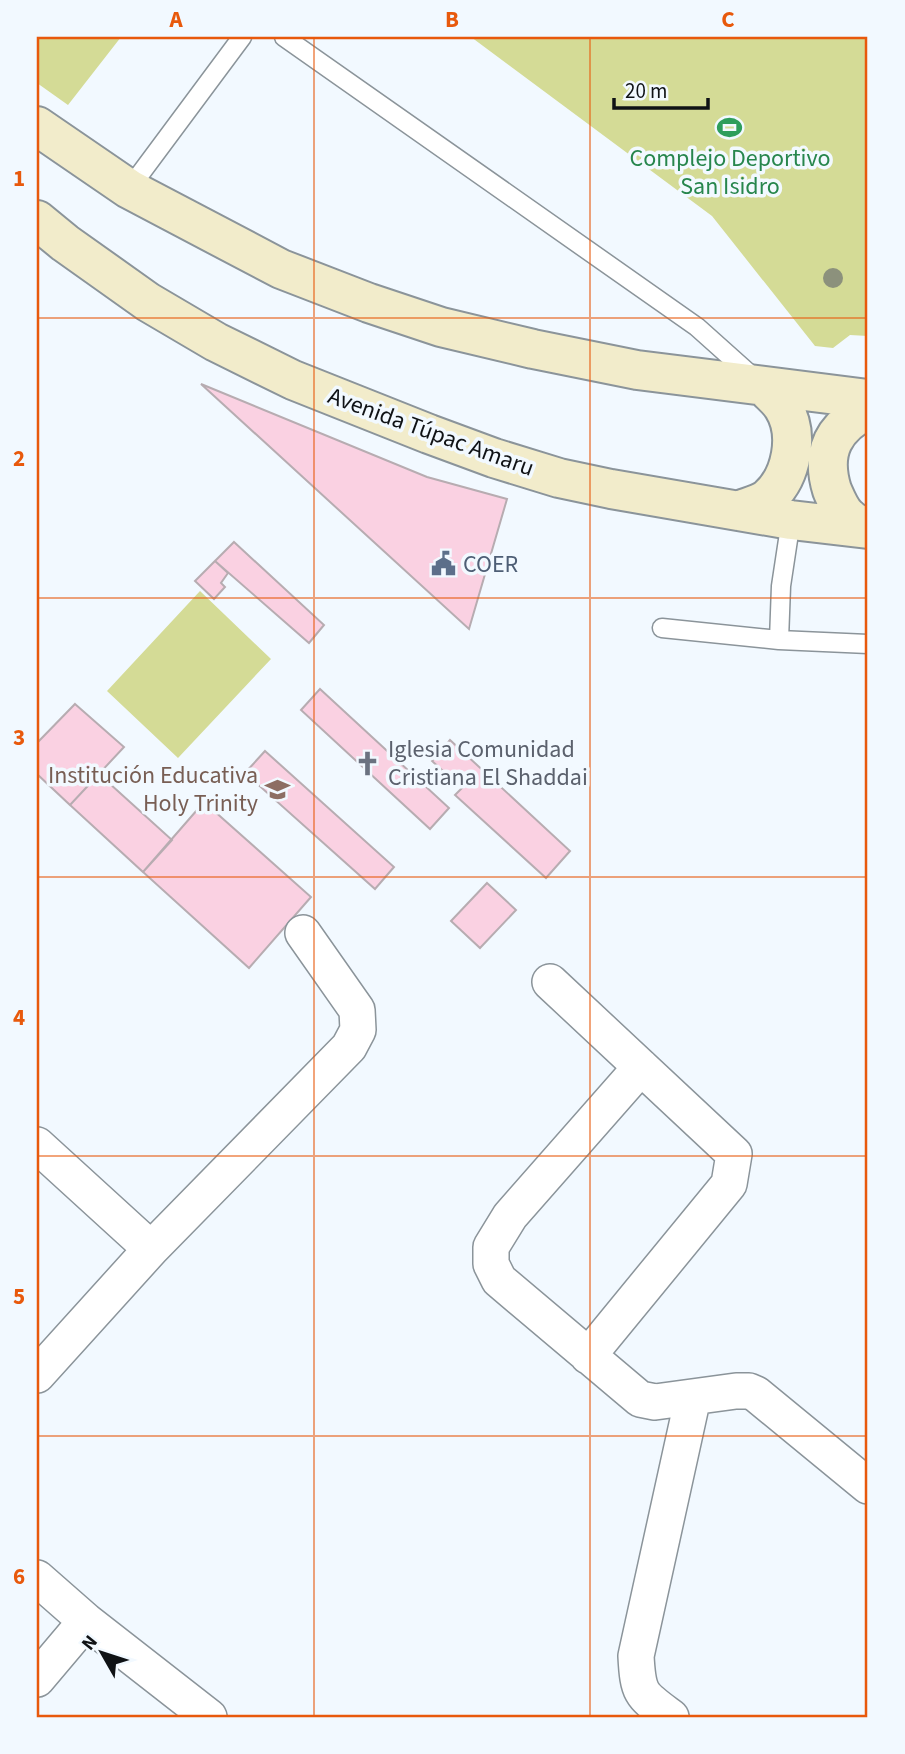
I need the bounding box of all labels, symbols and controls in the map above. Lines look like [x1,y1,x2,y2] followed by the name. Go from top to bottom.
[168,3,183,36] text: A
[445,3,459,36] text: B
[721,3,735,36] text: C
[614,66,709,110] scale bar
[625,76,667,106] text: 20 m
[716,113,744,141] sports icon: Complejo Deportivo San Isidro
[629,141,831,204] place label: Complejo Deportivo San Isidro
[13,162,25,195] text: 1
[323,378,539,486] street label: Avenida Túpac Amaru
[13,442,25,475] text: 2
[463,547,519,582] place label: COER
[429,550,457,578] public building icon: COER
[13,721,25,754] text: 3
[388,732,588,795] place label: Iglesia Comunidad Cristiana El Shaddai
[354,749,382,777] church icon: Iglesia Comunidad Cristiana El Shaddai
[48,758,258,821] place label: Institución Educativa Holy Trinity
[264,775,292,803] school or university icon: Institución Educativa Holy Trinity
[13,1001,25,1034] text: 4
[13,1280,25,1313] text: 5
[13,1560,25,1593] text: 6
[66,1618,136,1688] north arrow
[75,1630,104,1657] text: N

